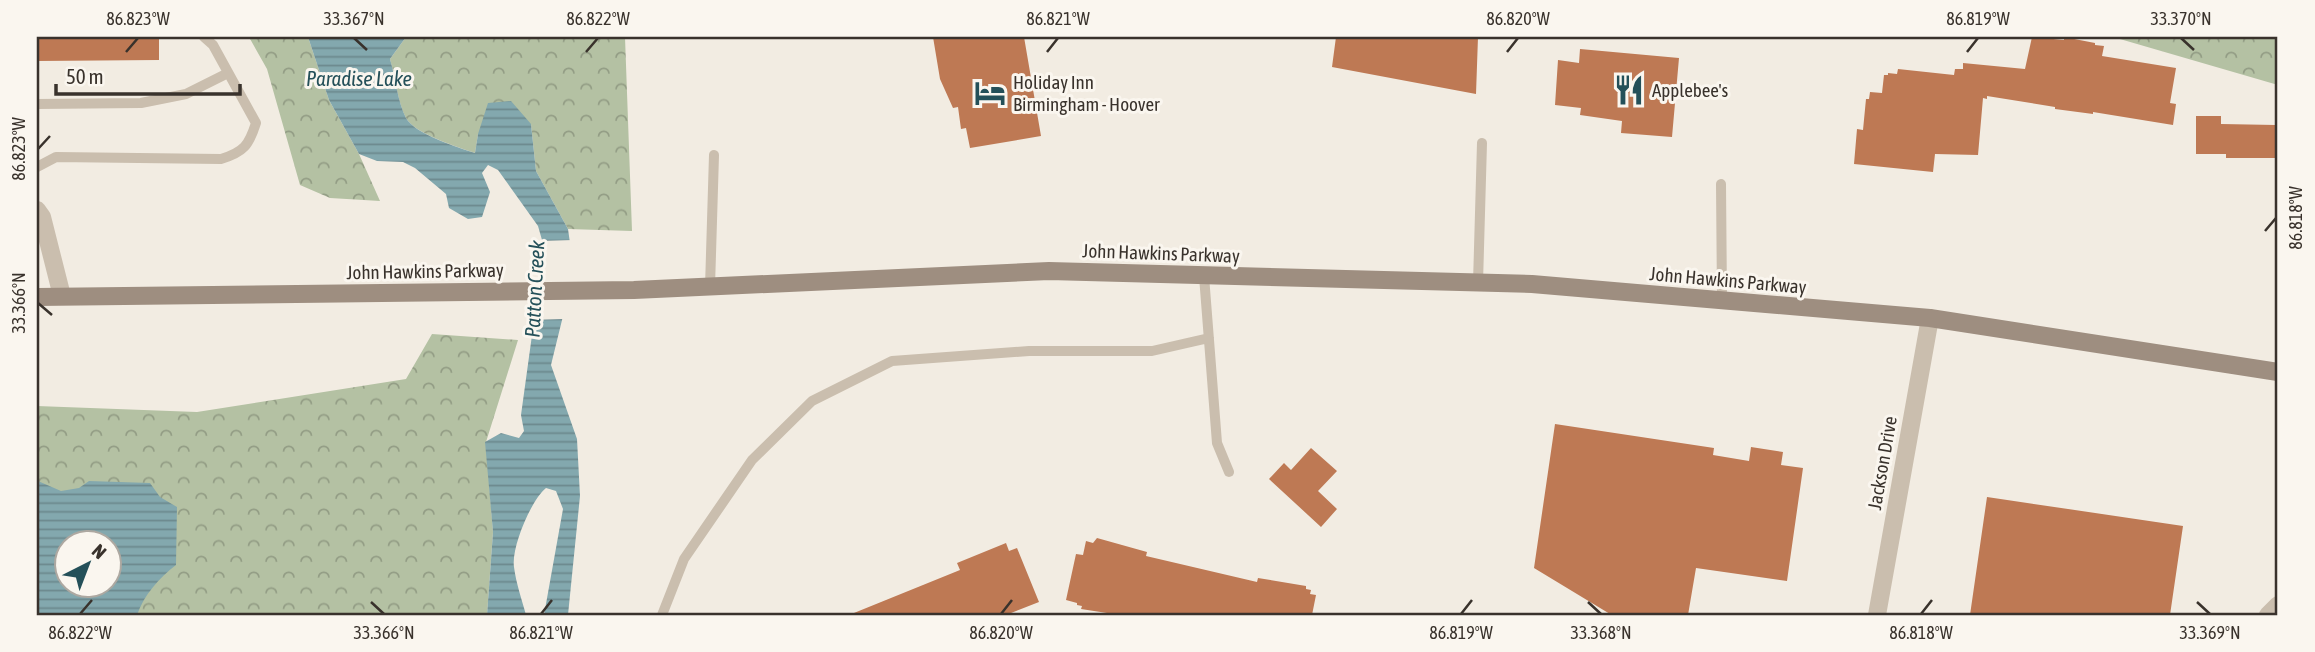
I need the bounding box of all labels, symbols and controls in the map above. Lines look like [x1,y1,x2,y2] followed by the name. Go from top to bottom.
[106,8,170,29] text: 86.823°W
[323,8,385,29] text: 33.367°N
[566,8,630,29] text: 86.822°W
[1026,8,1090,29] text: 86.821°W
[1486,8,1550,29] text: 86.820°W
[1946,8,2010,29] text: 86.819°W
[2150,8,2212,29] text: 33.370°N
[56,52,240,96] scale bar
[66,64,104,88] text: 50 m
[306,66,412,90] water label: Paradise Lake
[1013,71,1160,115] place label: Holiday Inn Birmingham - Hoover
[1612,73,1646,107] restaurant icon: Applebee's
[973,76,1007,110] hotel icon: Holiday Inn Birmingham - Hoover
[1652,79,1729,101] place label: Applebee's
[8,117,29,181] text: 86.823°W
[2285,186,2306,250] text: 86.818°W
[519,239,549,338] water label: Patton Creek
[1082,239,1240,267] street label: John Hawkins Parkway
[346,259,504,283] street label: John Hawkins Parkway
[1649,262,1808,298] street label: John Hawkins Parkway
[8,272,29,334] text: 33.366°N
[1863,414,1901,512] street label: Jackson Drive
[52,530,122,600] north arrow
[88,539,111,563] text: N
[48,622,112,643] text: 86.822°W
[353,622,415,643] text: 33.366°N
[509,622,573,643] text: 86.821°W
[969,622,1033,643] text: 86.820°W
[1429,622,1493,643] text: 86.819°W
[1570,622,1632,643] text: 33.368°N
[1889,622,1953,643] text: 86.818°W
[2179,622,2241,643] text: 33.369°N

